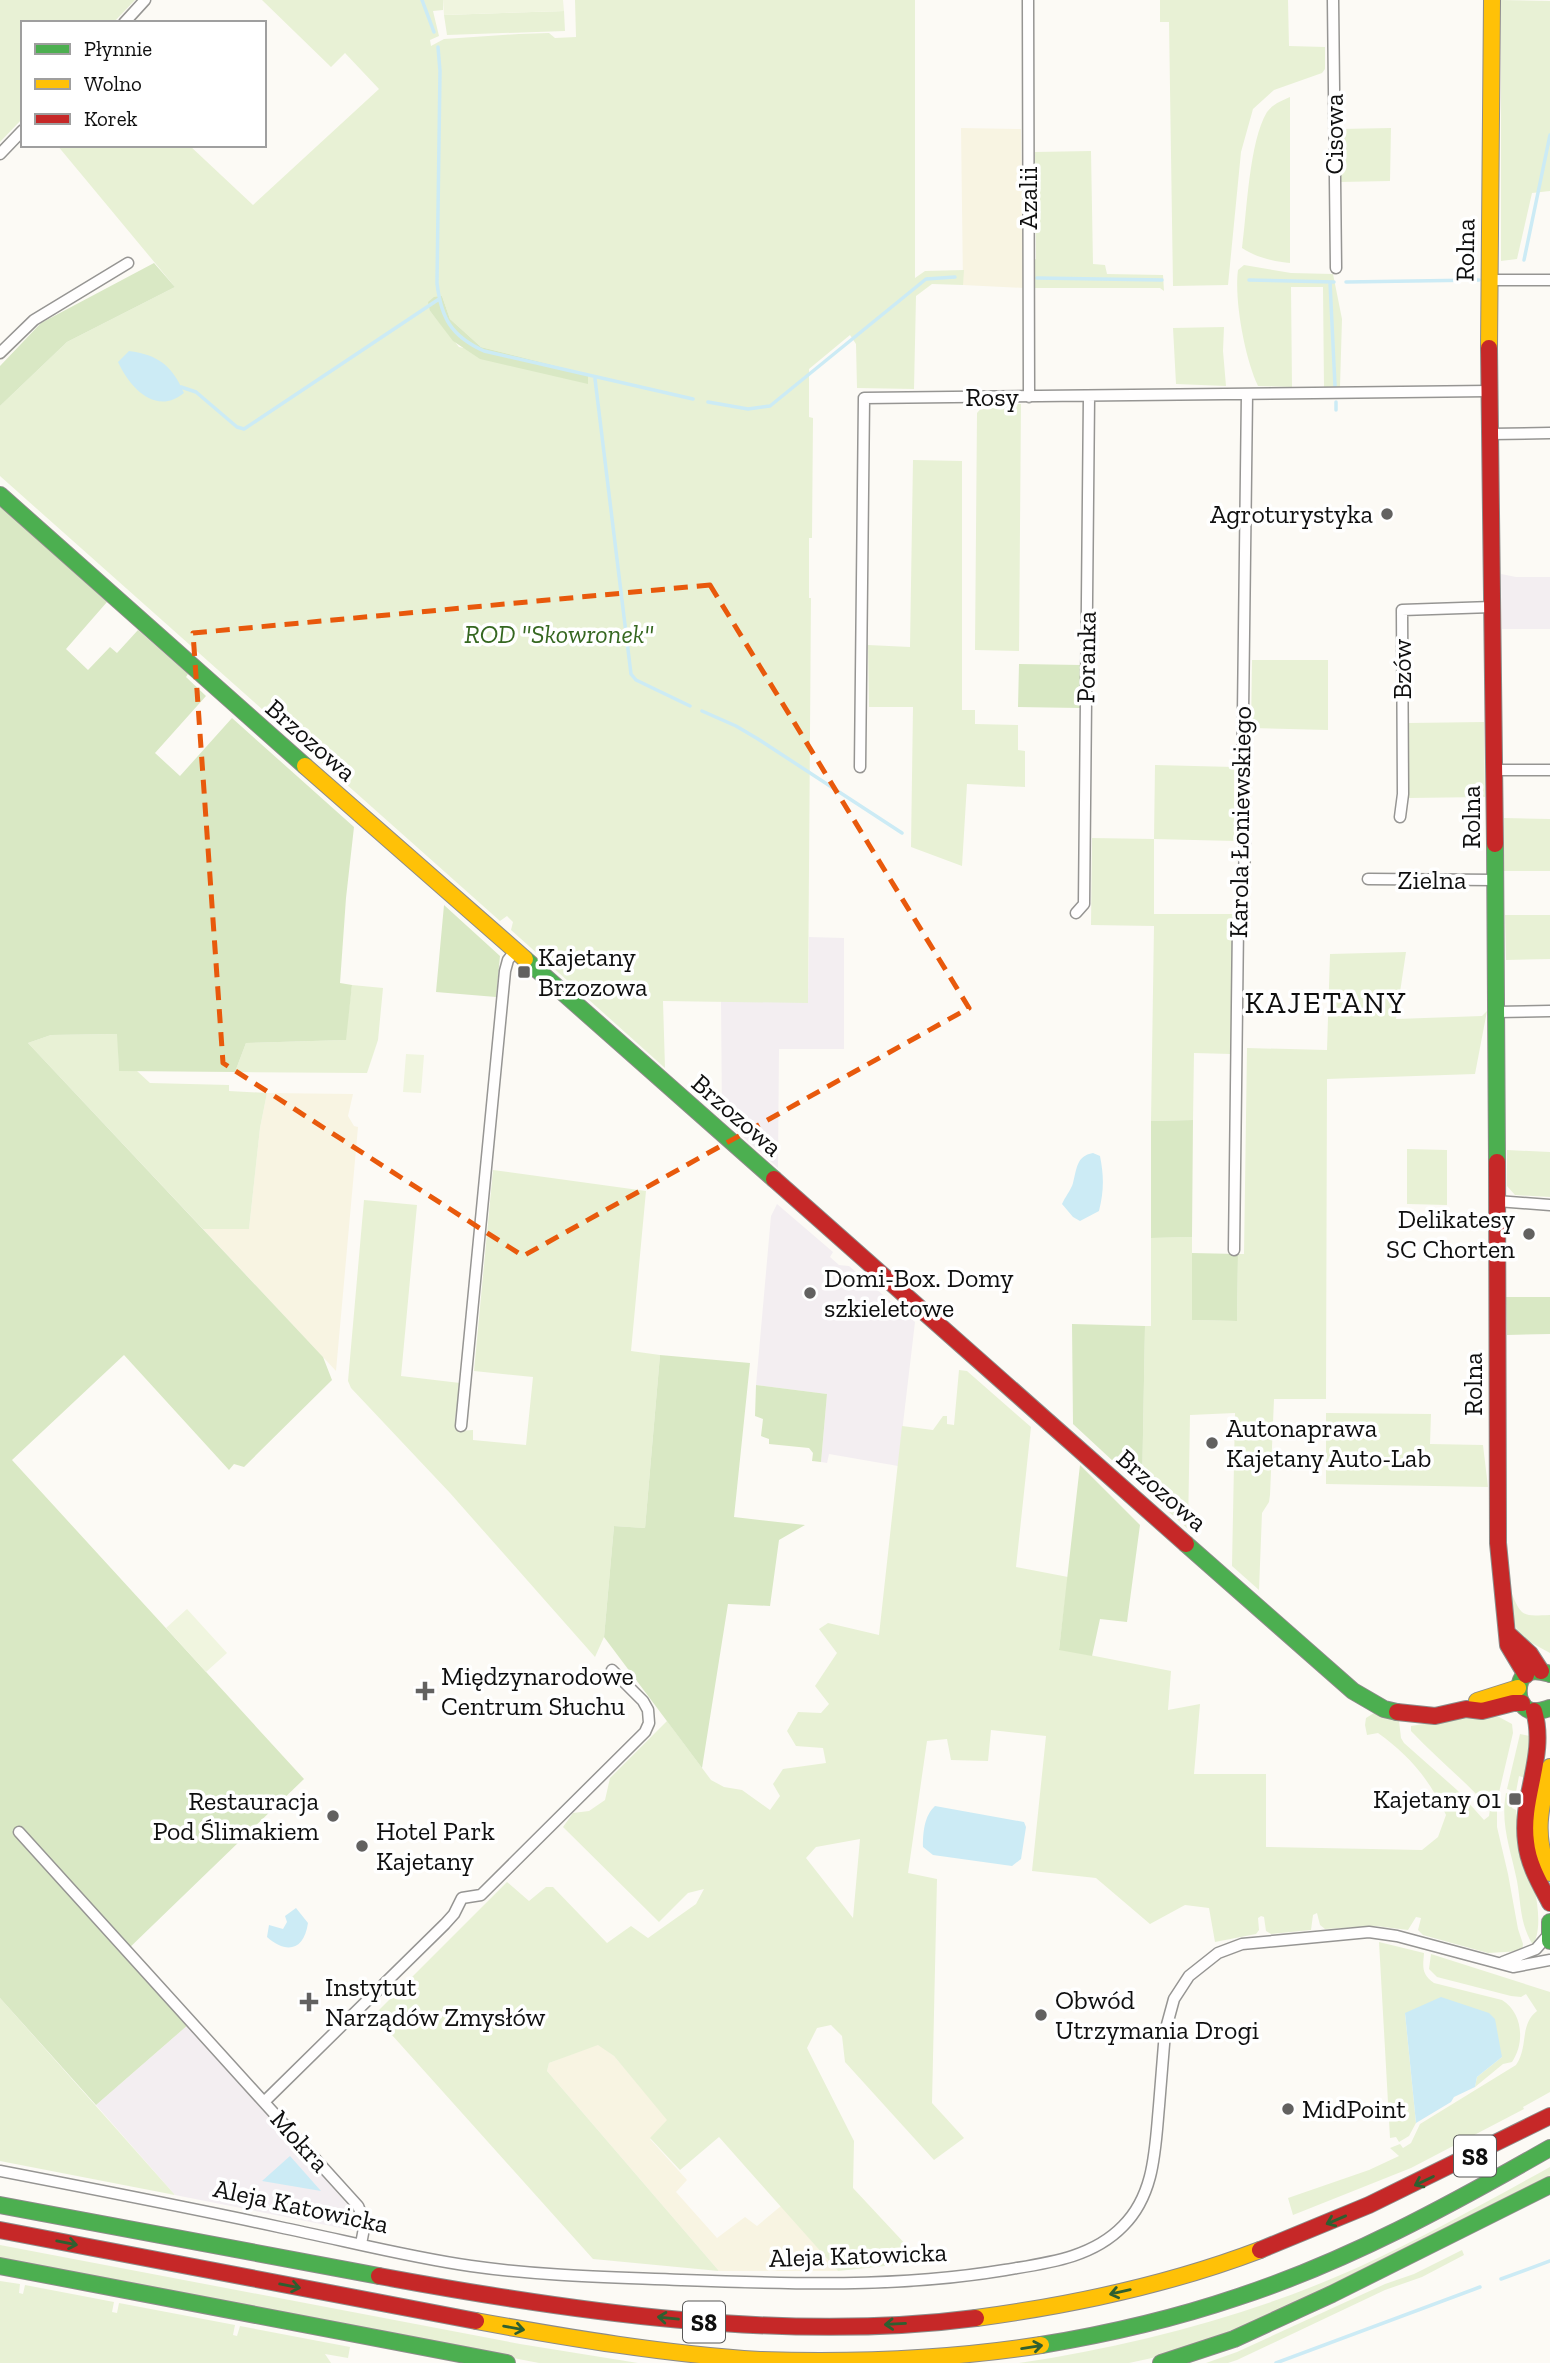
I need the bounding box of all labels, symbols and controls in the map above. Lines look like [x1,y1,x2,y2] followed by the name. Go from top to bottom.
[21,21,266,147] legend
[84,36,152,61] text: Płynnie
[84,71,142,96] text: Wolno
[1318,93,1350,175] street label: Cisowa
[84,106,138,131] text: Korek
[1012,167,1044,229] street label: Azalii
[1448,218,1482,282] street label: Rolna
[965,381,1020,413] street label: Rosy
[1210,498,1373,530] place label: Agroturystyka
[1379,506,1395,522] marker: Agroturystyka
[1069,610,1103,703] street label: Poranka
[464,618,654,650] park label: ROD "Skowronek"
[1386,639,1418,699] street label: Bzów
[259,692,363,788] street label: Brzozowa
[1222,706,1258,938] street label: Karola Łoniewskiego
[1455,785,1487,849] street label: Rolna
[1398,864,1467,896] street label: Zielna
[538,941,648,1003] place label: Kajetany Brzozowa
[516,964,532,980] marker: Kajetany Brzozowa
[1245,985,1407,1021] district label: KAJETANY
[685,1067,789,1163] street label: Brzozowa
[1386,1203,1516,1265] place label: Delikatesy SC Chorten
[1521,1226,1537,1242] marker: Delikatesy SC Chorten
[824,1262,1014,1324] place label: Domi-Box. Domy szkieletowe
[802,1285,818,1301] marker: Domi-Box. Domy szkieletowe
[1457,1352,1489,1416] street label: Rolna
[1226,1412,1431,1474] place label: Autonaprawa Kajetany Auto-Lab
[1204,1435,1220,1451] marker: Autonaprawa Kajetany Auto-Lab
[1110,1442,1214,1538] street label: Brzozowa
[441,1660,634,1722] place label: Międzynarodowe Centrum Słuchu
[415,1681,435,1701] marker: Międzynarodowe Centrum Słuchu
[1373,1783,1501,1815] place label: Kajetany 01
[153,1785,320,1847] place label: Restauracja Pod Ślimakiem
[1507,1791,1523,1807] marker: Kajetany 01
[325,1808,341,1824] marker: Restauracja Pod Ślimakiem
[376,1815,495,1877] place label: Hotel Park Kajetany
[354,1838,370,1854] marker: Hotel Park Kajetany
[325,1971,546,2033] place label: Instytut Narządów Zmysłów
[1055,1984,1259,2046] place label: Obwód Utrzymania Drogi
[299,1992,319,2012] marker: Instytut Narządów Zmysłów
[1033,2007,1049,2023] marker: Obwód Utrzymania Drogi
[1302,2093,1406,2125] place label: MidPoint
[1280,2101,1296,2117] marker: MidPoint
[264,2103,336,2179] street label: Mokra
[1454,2136,1496,2176] road number: S8
[210,2172,392,2240] street label: Aleja Katowicka
[1414,2174,1435,2188] one-way arrow
[1325,2214,1347,2227] one-way arrow
[768,2236,948,2274] street label: Aleja Katowicka
[55,2237,78,2251] one-way arrow
[279,2280,301,2293] one-way arrow
[1109,2286,1132,2300] one-way arrow
[683,2302,725,2342] road number: S8
[657,2312,680,2325] one-way arrow
[885,2318,907,2331] one-way arrow
[502,2322,525,2335] one-way arrow
[1021,2340,1043,2353] one-way arrow

